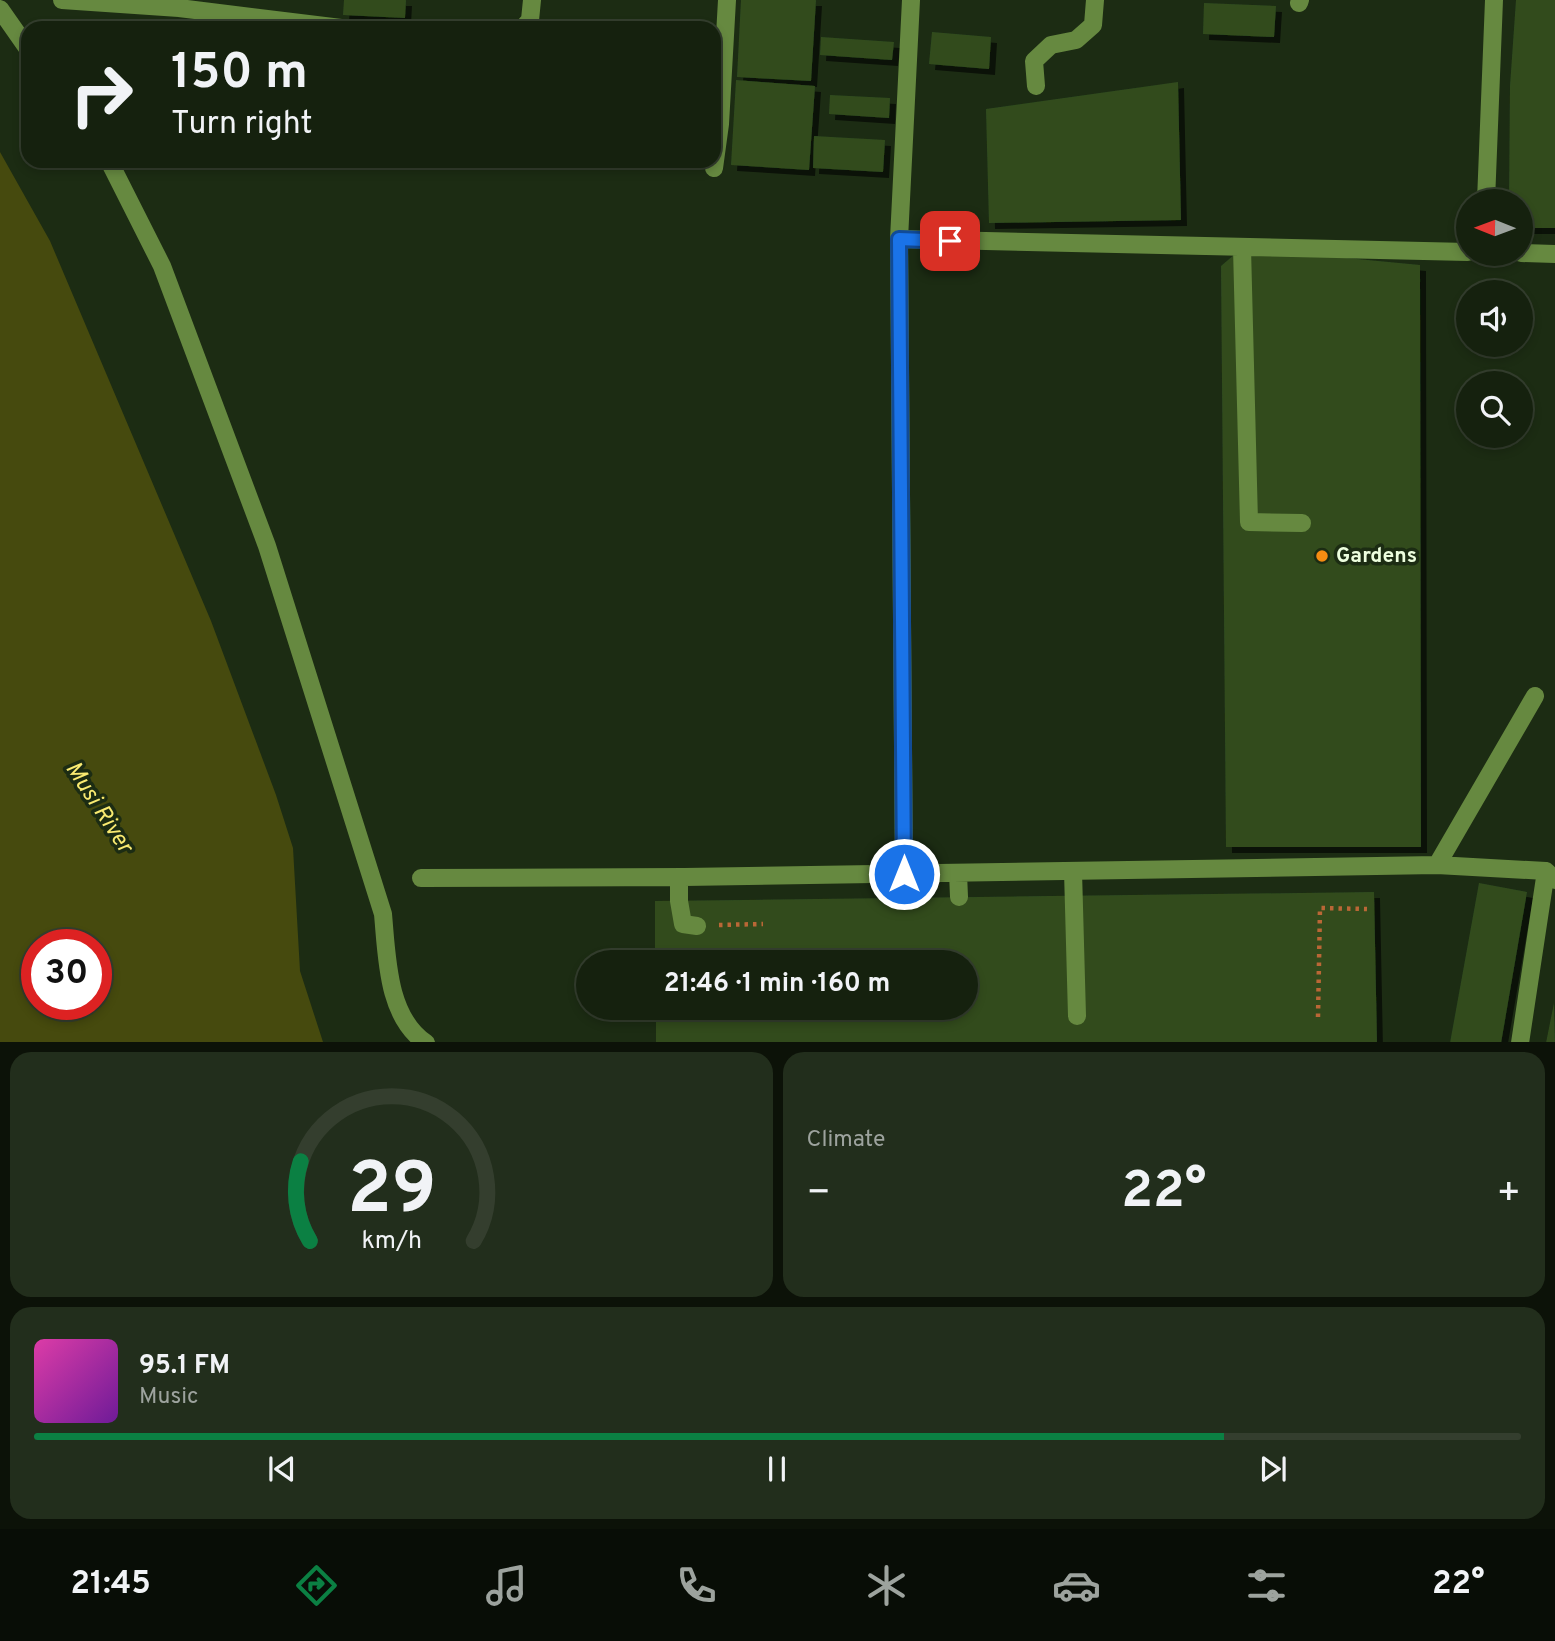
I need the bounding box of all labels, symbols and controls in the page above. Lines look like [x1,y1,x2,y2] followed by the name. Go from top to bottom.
[171,44,308,106] text: 150 m
[56,49,147,140] icon: right
[171,105,313,145] text: Turn right
[1456,189,1533,266] north arrow
[1456,189,1533,448] map controls
[920,211,980,271] pin
[931,222,969,260] icon: arrive
[1456,280,1533,357] button: sound
[1456,371,1533,448] button: search
[1336,543,1417,570] place label: Gardens
[1314,548,1330,564] marker: Gardens
[58,757,140,861] water label: Musi River
[867,837,941,911] position arrow
[21,929,112,1020] speed limit sign: 30
[664,968,890,1001] text: 21:46 · 1 min · 160 m
[807,1126,885,1155] text: Climate
[347,1147,436,1239] text: 29
[1121,1160,1206,1226] text: 22°
[807,1170,831,1219] text: −
[1496,1170,1521,1219] text: +
[361,1225,422,1257] text: km/h
[139,1350,230,1383] text: 95.1 FM
[139,1383,199,1412] text: Music
[263,1450,301,1488] icon: previous
[758,1450,796,1488] icon: pause
[1254,1450,1292,1488] icon: next
[292,1561,341,1610] icon: directions
[482,1561,531,1610] icon: music
[672,1561,721,1610] icon: phone
[862,1561,911,1610] icon: climate
[1052,1561,1101,1610] icon: car
[1242,1561,1291,1610] icon: filters
[71,1565,151,1605] text: 21:45
[1432,1565,1484,1605] text: 22°

